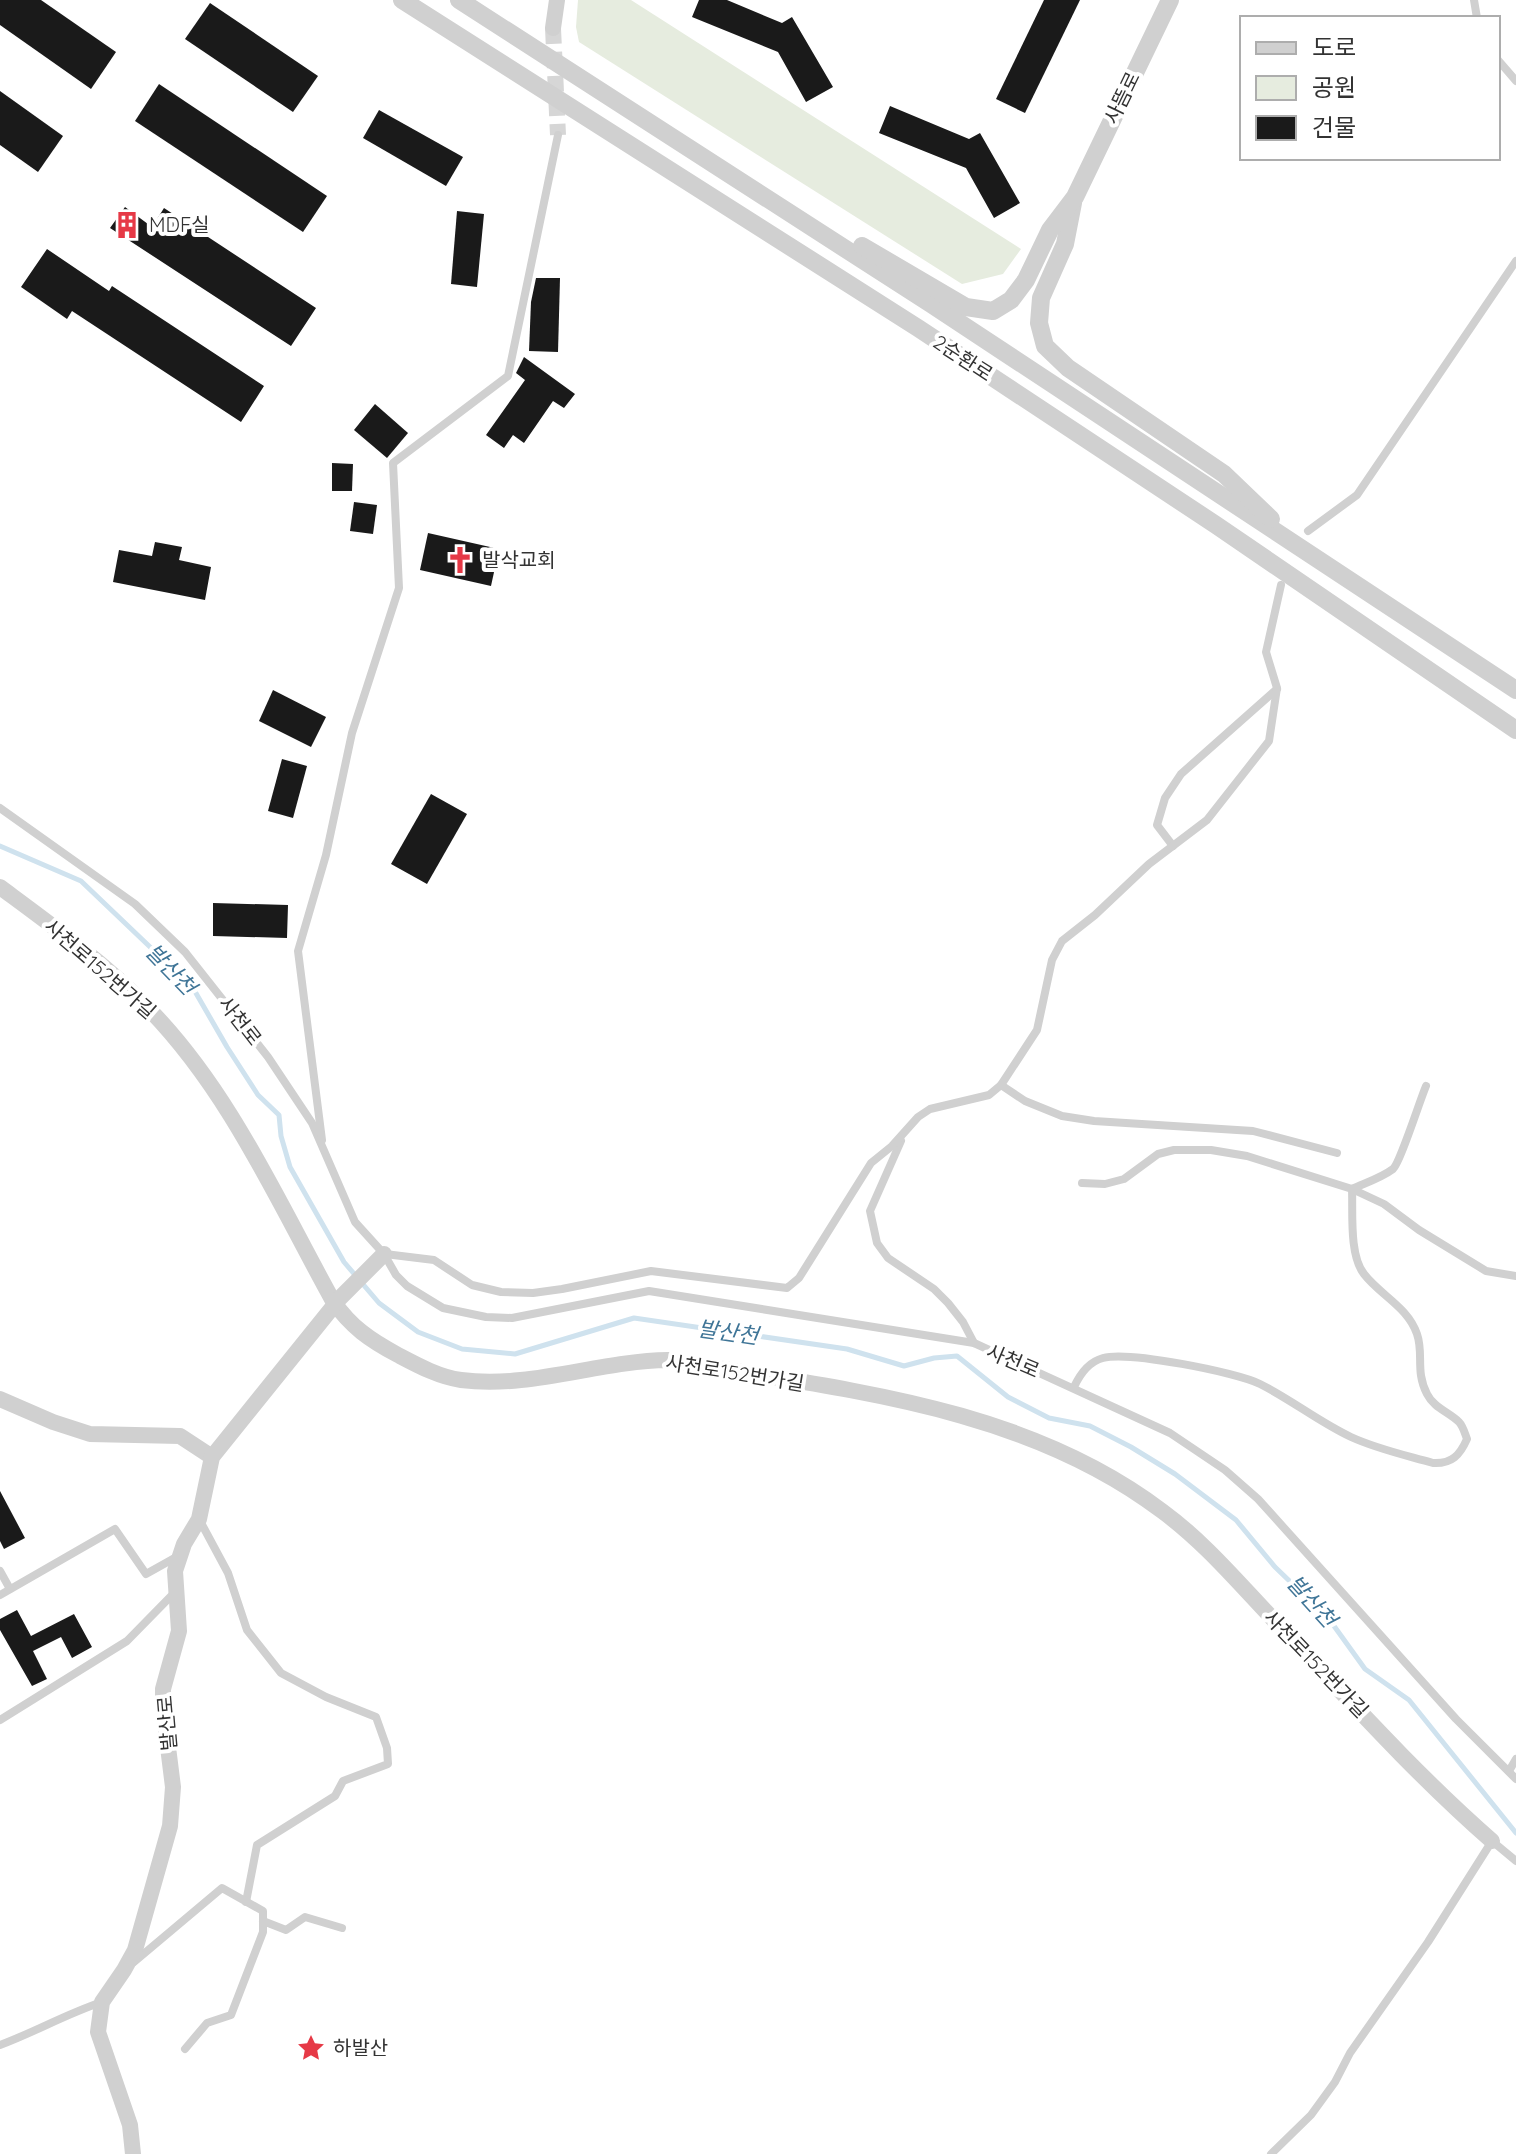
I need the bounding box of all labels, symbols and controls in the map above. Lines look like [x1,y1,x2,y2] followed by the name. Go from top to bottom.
[1240,16,1500,160] legend
[1312,32,1356,62] text: 도로
[1098,67,1145,128] street label: 사뜸로
[1312,72,1356,102] text: 공원
[1312,112,1356,142] text: 건물
[112,210,142,240] building icon: MDF실
[149,212,210,237] place label: MDF실
[929,329,998,386] street label: 2순환로
[445,545,475,575] church icon: 발삭교회
[482,547,556,572] place label: 발삭교회
[39,913,161,1024] street label: 사천로152번가길
[140,937,204,1003] water label: 발산천
[214,991,267,1050] street label: 사천로
[696,1314,763,1350] water label: 발산천
[983,1338,1043,1383] street label: 사천로
[664,1349,806,1396] street label: 사천로152번가길
[1281,1569,1345,1635] water label: 발산천
[1259,1605,1374,1723] street label: 사천로152번가길
[152,1694,181,1752] street label: 발산로
[296,2033,326,2063] place icon: 하발산
[333,2035,388,2060] place label: 하발산

